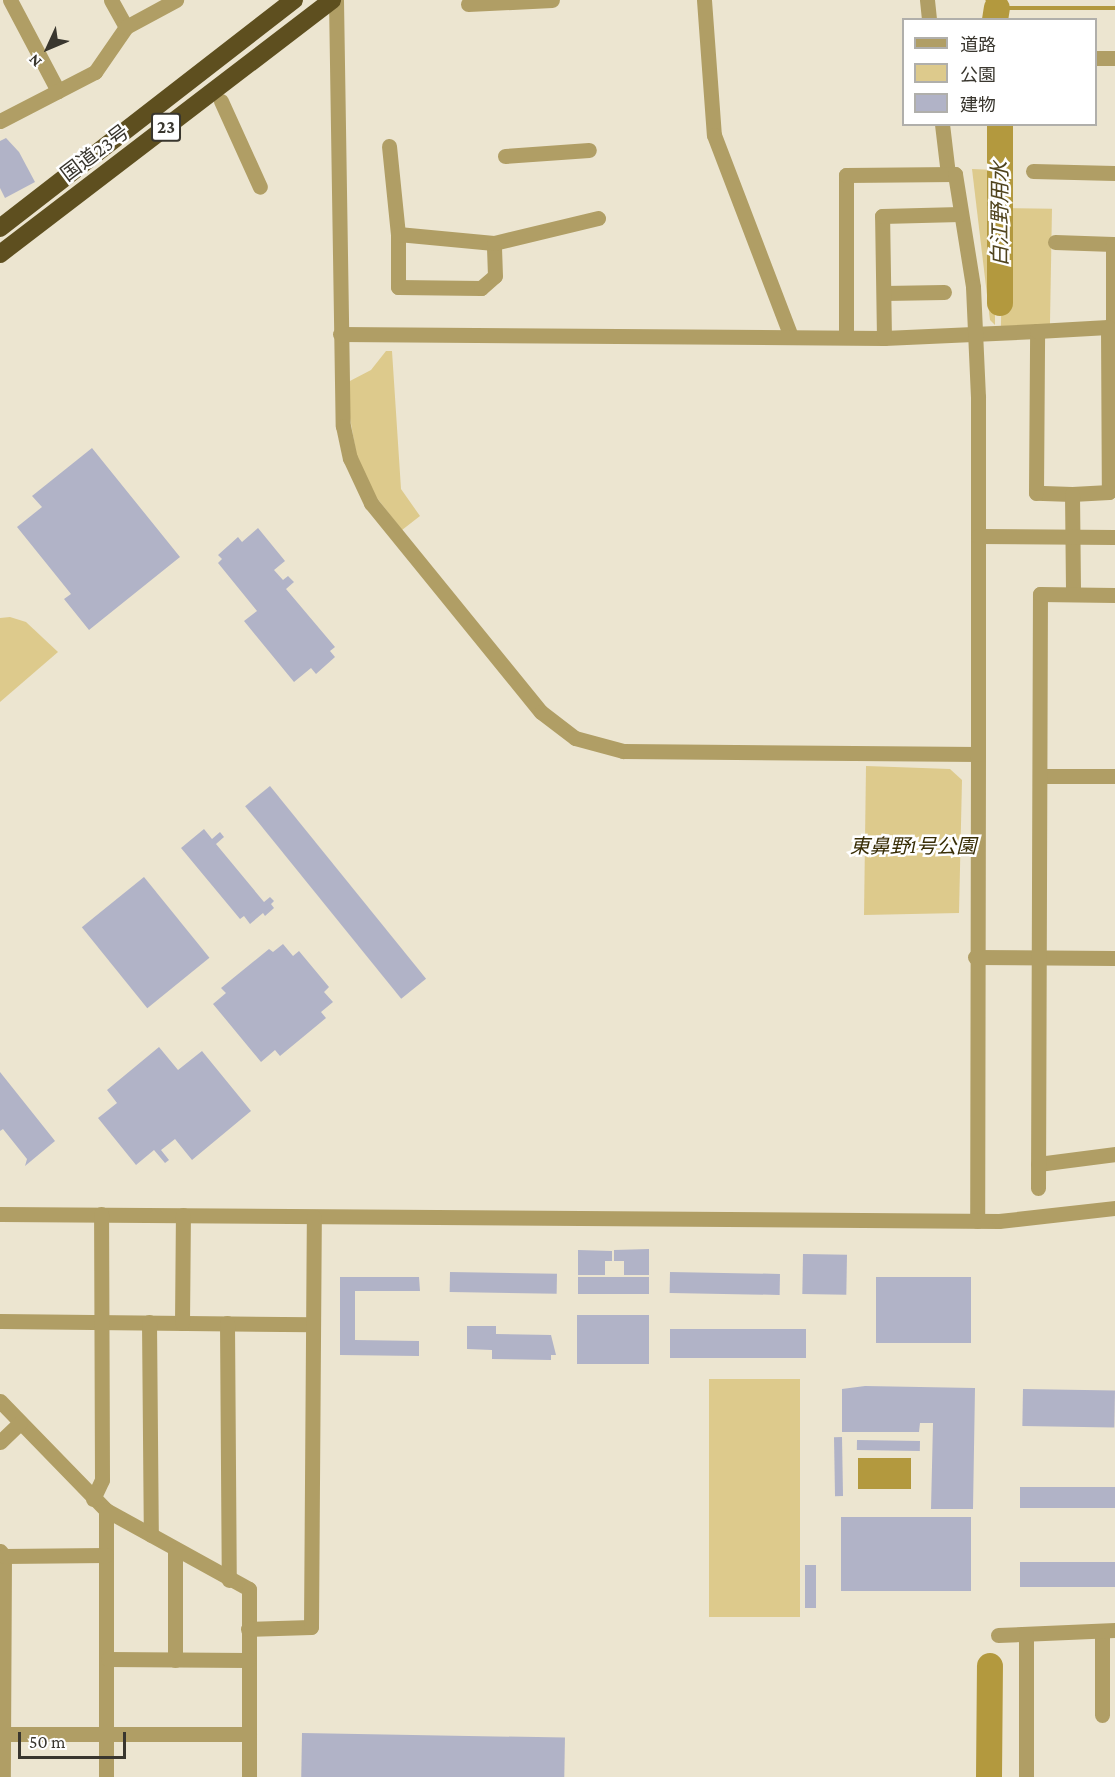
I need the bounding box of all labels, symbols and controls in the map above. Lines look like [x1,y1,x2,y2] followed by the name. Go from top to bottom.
[18,18,78,78] north arrow
[902,18,1097,126] legend
[960,35,996,55] text: 道路
[25,51,45,71] text: N
[960,65,996,85] text: 公園
[960,95,996,115] text: 建物
[151,112,181,142] road number: 23
[56,120,134,186] street label: 国道23号
[987,162,1013,266] water label: 白江野用水
[850,834,976,858] park label: 東鼻野1号公園
[21,1720,129,1758] scale bar
[29,1732,66,1752] text: 50 m

